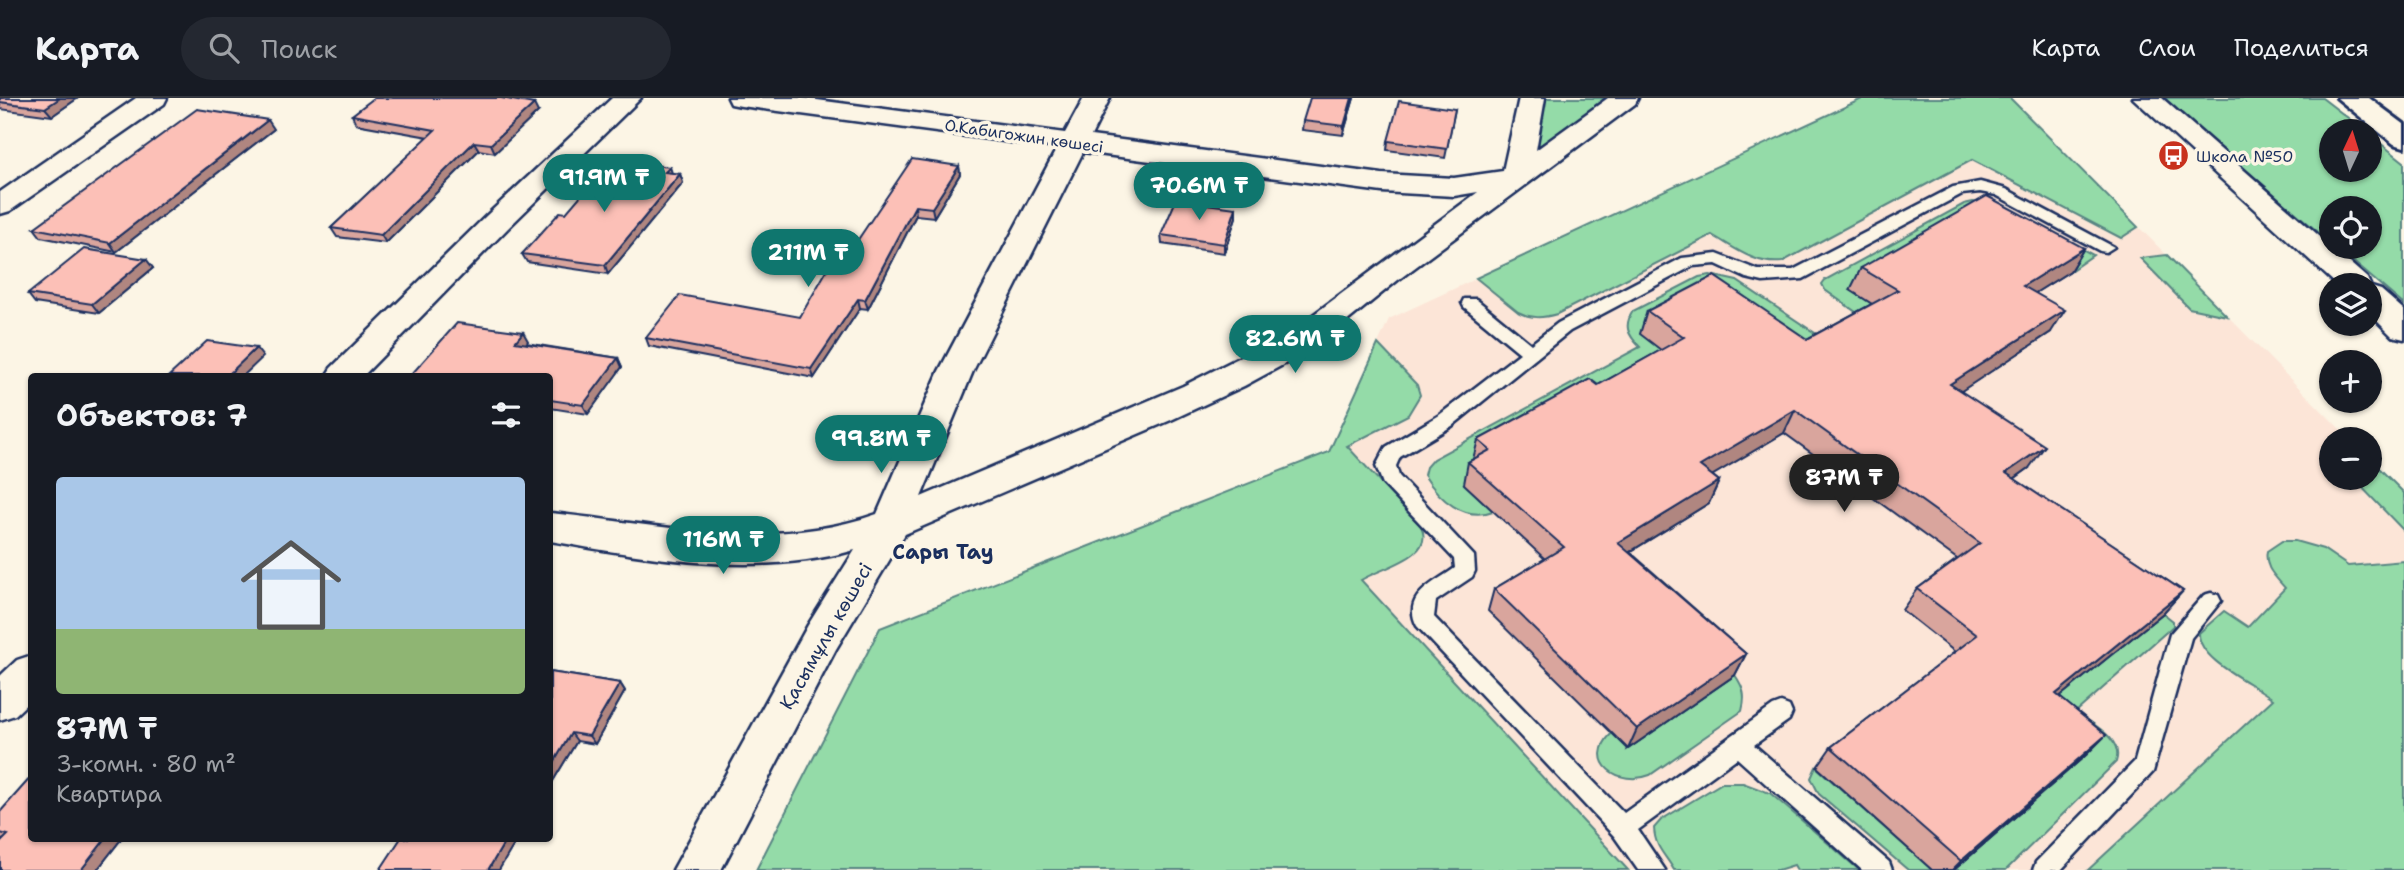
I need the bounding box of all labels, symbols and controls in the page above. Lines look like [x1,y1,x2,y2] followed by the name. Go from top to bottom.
[181,17,671,80] search box
[35,26,139,71] text: Карта
[205,29,243,67] icon: search
[261,31,337,66] text: Поиск
[2032,32,2100,64] text: Карта
[2138,32,2196,64] text: Слои
[2234,32,2369,64] text: Поделиться
[943,114,1105,158] street label: О.Кабигожин көшесі
[2319,119,2382,182] north arrow
[2319,119,2382,490] map controls
[2156,139,2190,173] bus stop icon: Школа №50
[2196,146,2293,167] place label: Школа №50
[539,155,669,214] pin: 91.9M ₸
[559,162,649,192] text: 91.9M ₸
[1134,162,1264,222] pin: 70.6M ₸
[1150,170,1248,200] text: 70.6M ₸
[2319,196,2382,259] button: locate
[751,230,865,289] pin: 211M ₸
[767,237,849,267] text: 211M ₸
[2319,273,2382,336] button: layers
[1230,316,1360,375] pin: 82.6M ₸
[1245,323,1345,353] text: 82.6M ₸
[2319,350,2382,413] button: +
[56,395,248,436] text: Объектов: 7
[487,396,525,434] icon: filters
[816,416,946,475] pin: 99.8M ₸
[831,423,931,453] text: 99.8M ₸
[2319,427,2382,490] button: −
[1795,454,1893,514] pin: 87M ₸
[1805,462,1883,492] text: 87M ₸
[666,517,780,576] pin: 116M ₸
[228,522,354,648] icon: home
[682,524,764,554] text: 116M ₸
[892,538,994,566] district label: Сары Тау
[774,558,878,714] street label: Қасымұлы көшесі
[56,708,157,749] text: 87M ₸
[56,749,236,779] text: 3-комн. · 80 m²
[56,779,162,809] text: Квартира

